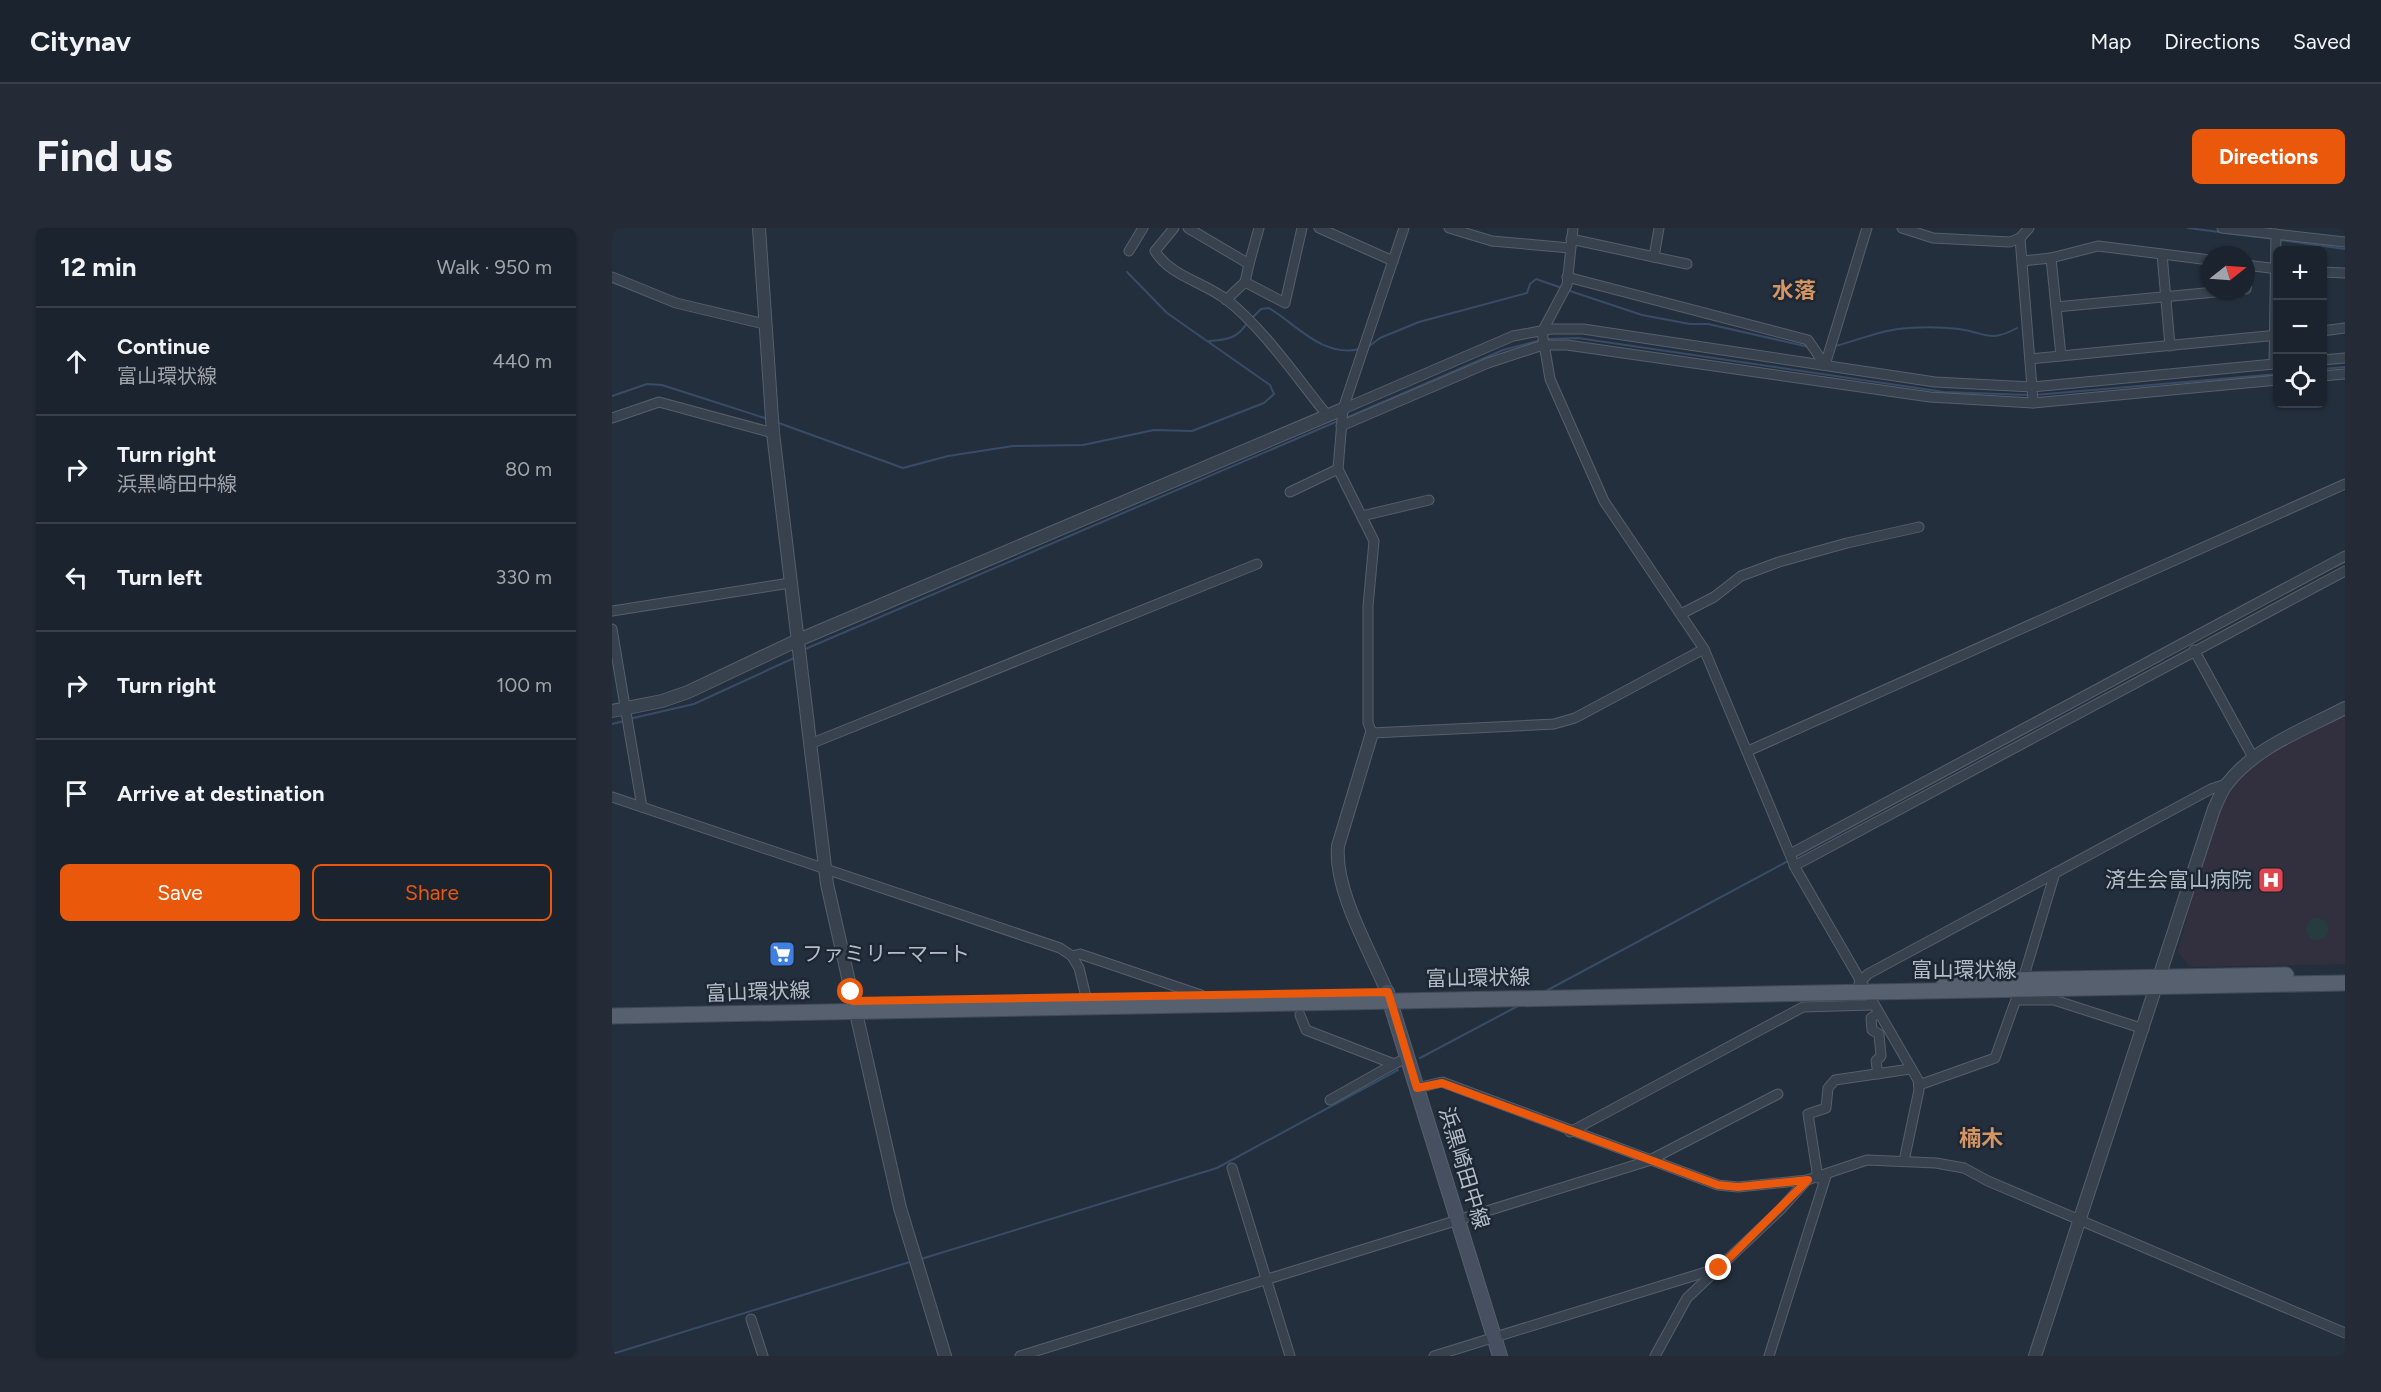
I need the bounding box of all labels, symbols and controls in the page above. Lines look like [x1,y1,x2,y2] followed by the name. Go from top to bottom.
[30,24,131,58] text: Citynav
[2090,29,2131,54] text: Map
[2164,29,2260,54] text: Directions
[2293,29,2351,54] text: Saved
[2192,129,2345,184] button: Directions
[36,131,173,182] text: Find us
[2201,246,2255,300] north arrow
[2273,246,2327,408] map controls
[2273,246,2327,300] button: +
[60,251,136,283] text: 12 min
[437,255,552,279] text: Walk · 950 m
[1772,277,1816,304] district label: 水落
[2273,300,2327,354] button: −
[117,333,210,360] text: Continue
[60,345,93,378] icon: ahead
[492,349,552,373] text: 440 m
[2273,354,2327,408] button: locate
[117,364,217,388] text: 富山環状線
[117,441,216,468] text: Turn right
[60,453,93,486] icon: right
[505,457,552,481] text: 80 m
[117,472,237,496] text: 浜黒崎田中線
[60,561,93,594] icon: left
[117,564,203,591] text: Turn left
[495,565,552,589] text: 330 m
[60,669,93,702] icon: right
[117,672,216,699] text: Turn right
[496,673,552,697] text: 100 m
[60,777,93,810] icon: arrive
[117,780,325,807] text: Arrive at destination
[60,864,300,921] button: Save
[312,864,552,921] button: Share
[2256,865,2286,895] hospital icon: 済生会富山病院
[2105,867,2252,892] place label: 済生会富山病院
[767,939,797,969] supermarket icon: ファミリーマート
[802,941,970,966] place label: ファミリーマート
[1912,957,2017,982] street label: 富山環状線
[1425,964,1531,991] street label: 富山環状線
[705,977,811,1006] street label: 富山環状線
[837,978,863,1004] route start
[1434,1104,1495,1232] street label: 浜黒崎田中線
[1959,1125,2003,1152] district label: 楠木
[1705,1254,1731,1280] route end

